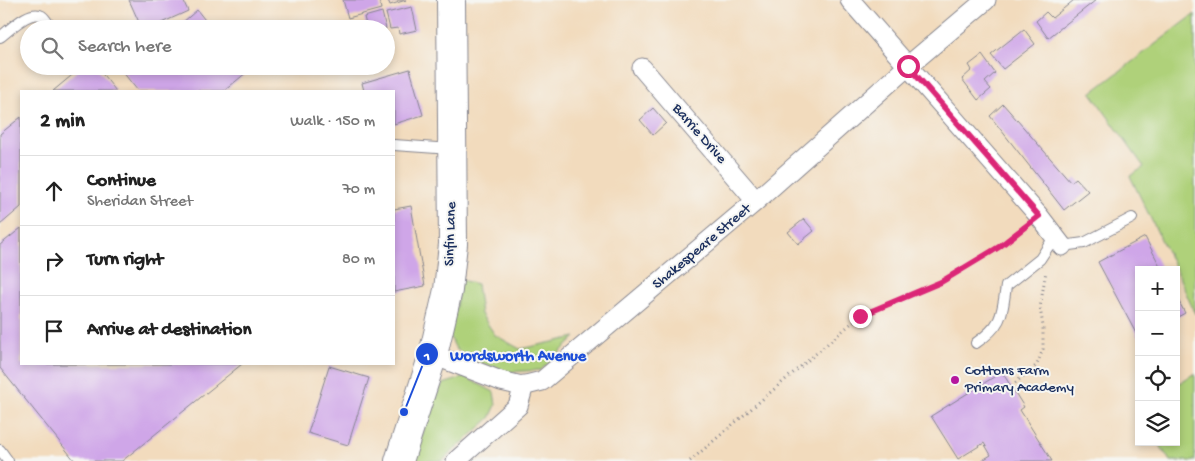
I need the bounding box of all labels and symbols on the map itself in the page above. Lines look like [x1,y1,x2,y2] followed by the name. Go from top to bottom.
[897,55,920,78] route start
[667,99,730,168] street label: Barrie Drive
[649,199,756,294] street label: Shakespeare Street
[441,201,461,267] street label: Sinfin Lane
[849,305,872,328] route end
[415,339,596,370] callout: Wordsworth Avenue
[423,348,430,366] text: 1
[449,348,587,367] text: Wordsworth Avenue
[964,362,1075,397] place label: Cottons Farm Primary Academy
[949,374,961,386] marker: Cottons Farm Primary Academy

